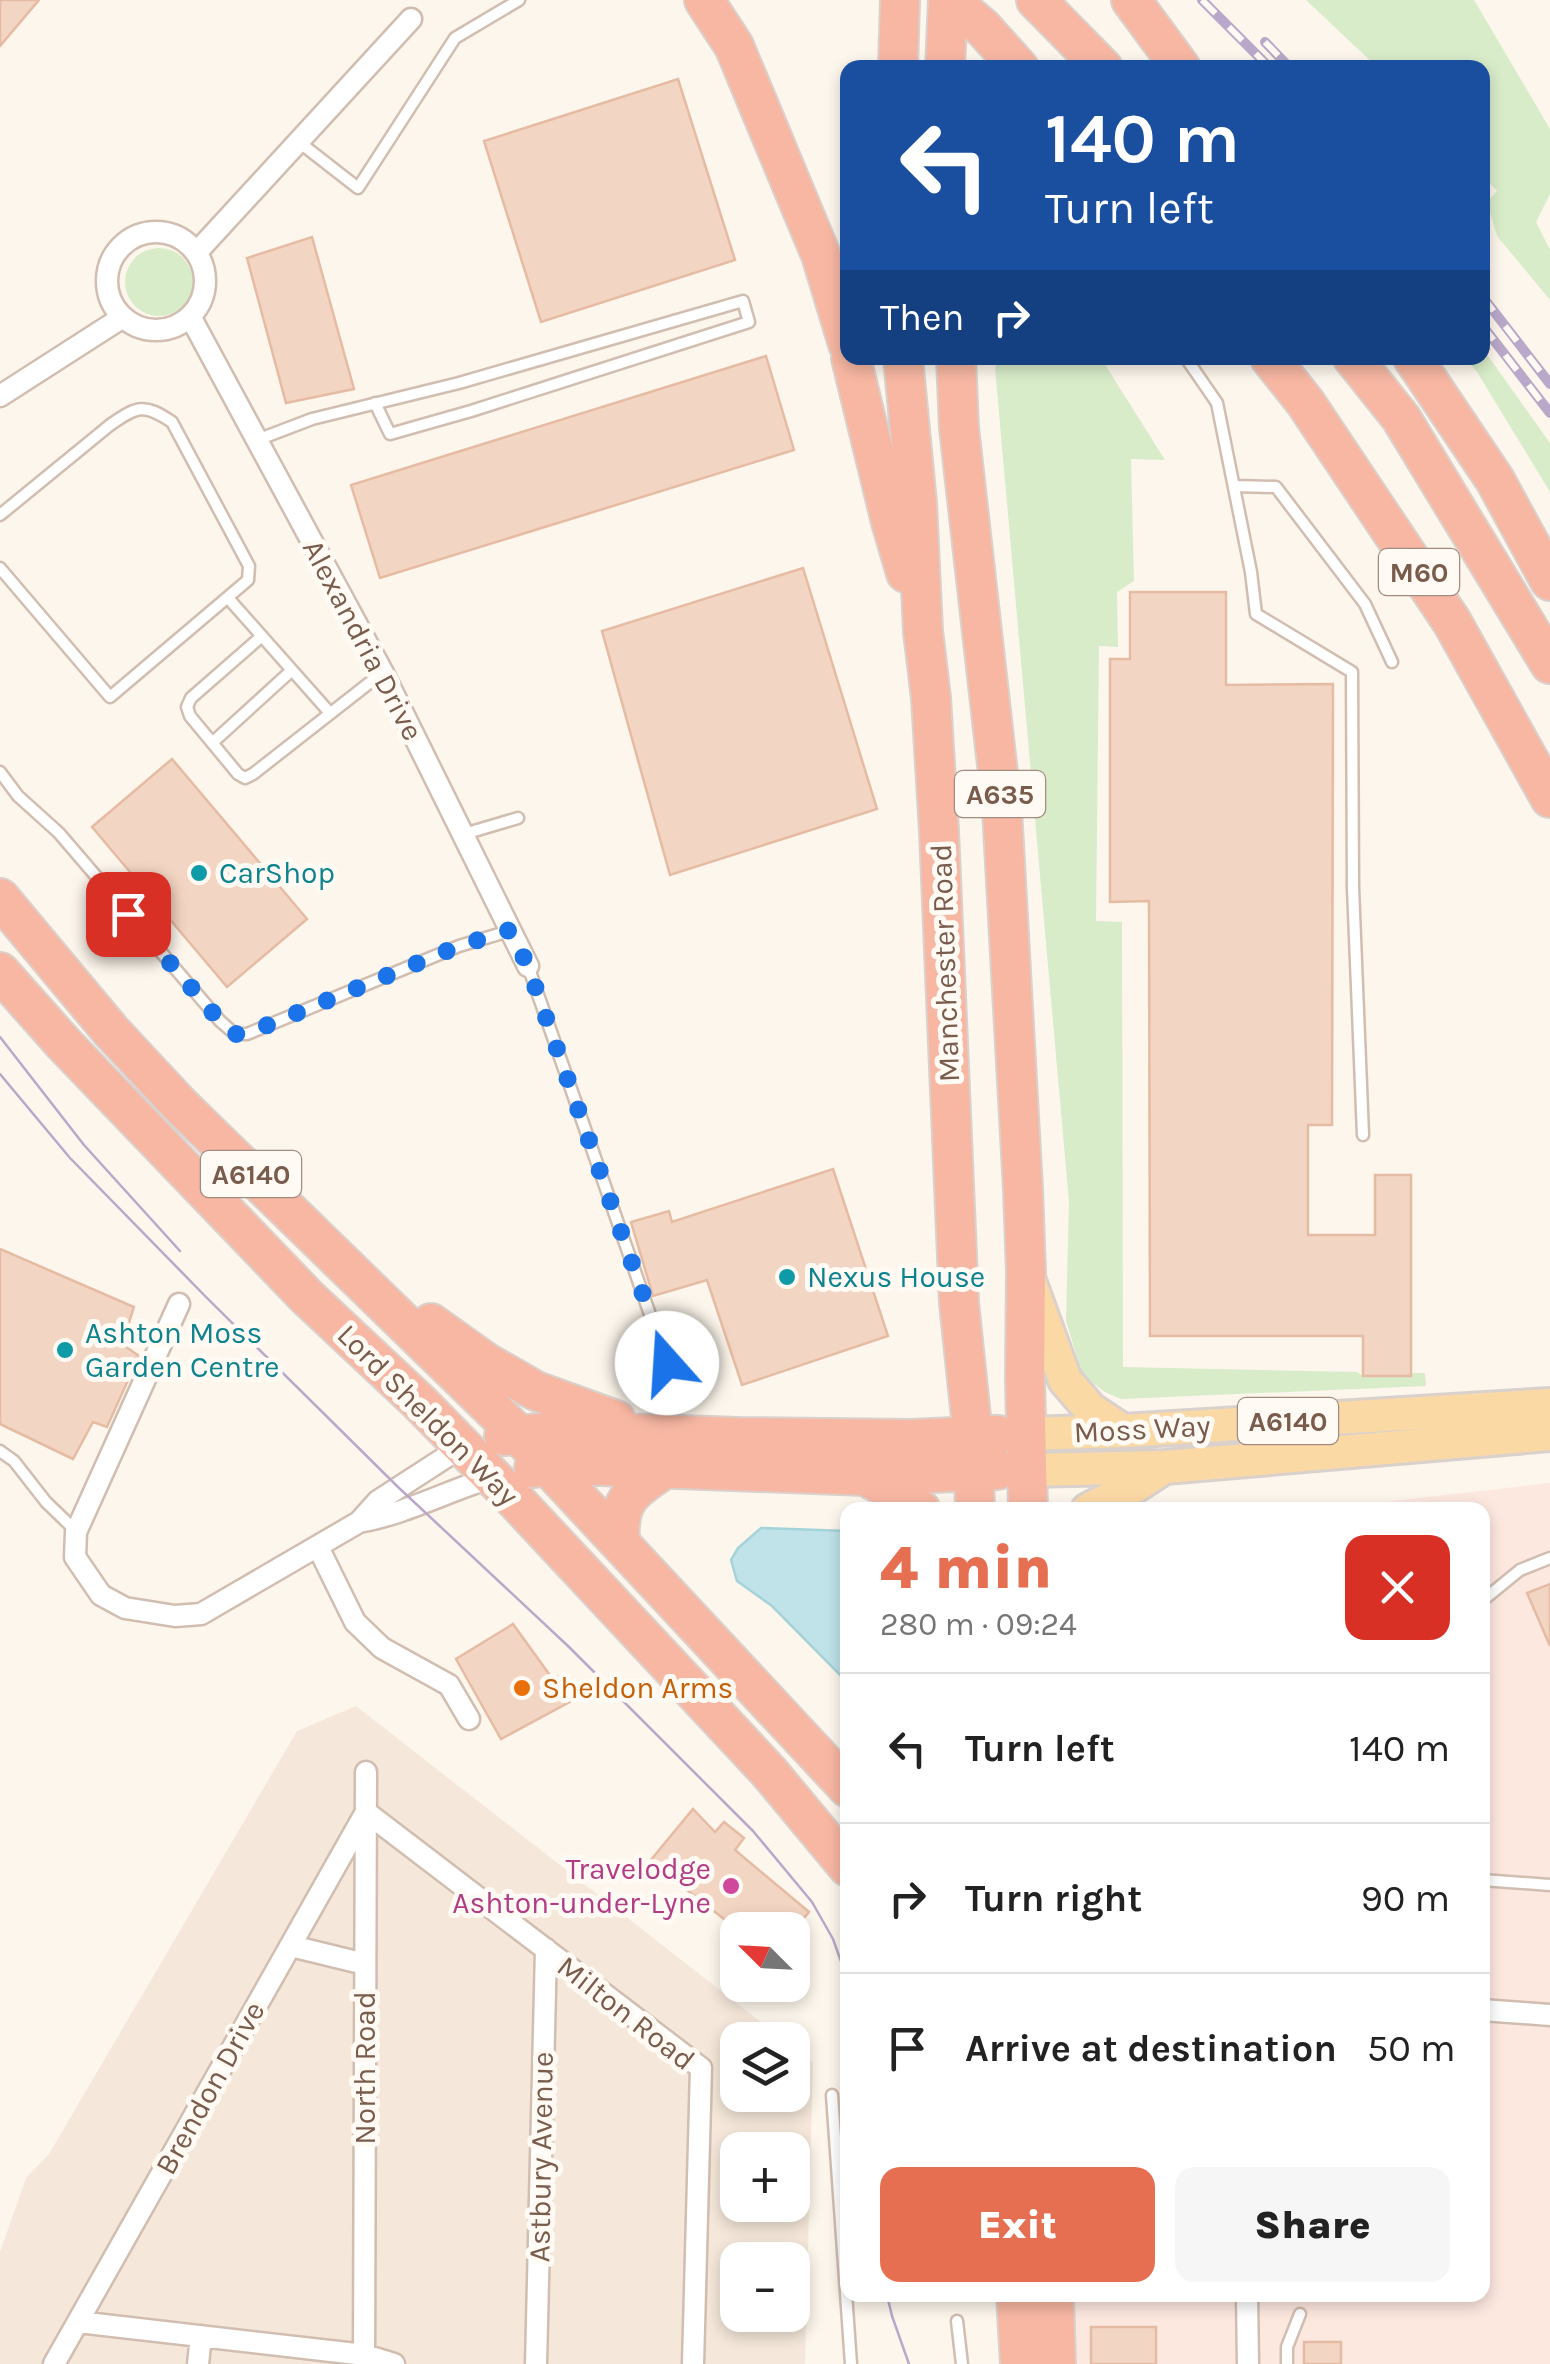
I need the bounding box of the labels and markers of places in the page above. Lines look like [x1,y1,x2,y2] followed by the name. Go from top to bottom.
[219,855,335,891] place label: CarShop
[188,862,210,884] marker: CarShop
[86,872,171,957] pin
[807,1259,985,1295] place label: Nexus House
[776,1266,798,1288] marker: Nexus House
[85,1315,280,1385] place label: Ashton Moss Garden Centre
[54,1339,76,1361] marker: Ashton Moss Garden Centre
[542,1670,733,1706] place label: Sheldon Arms
[511,1677,533,1699] marker: Sheldon Arms
[452,1851,711,1921] place label: Travelodge Ashton-under-Lyne
[720,1875,742,1897] marker: Travelodge Ashton-under-Lyne

